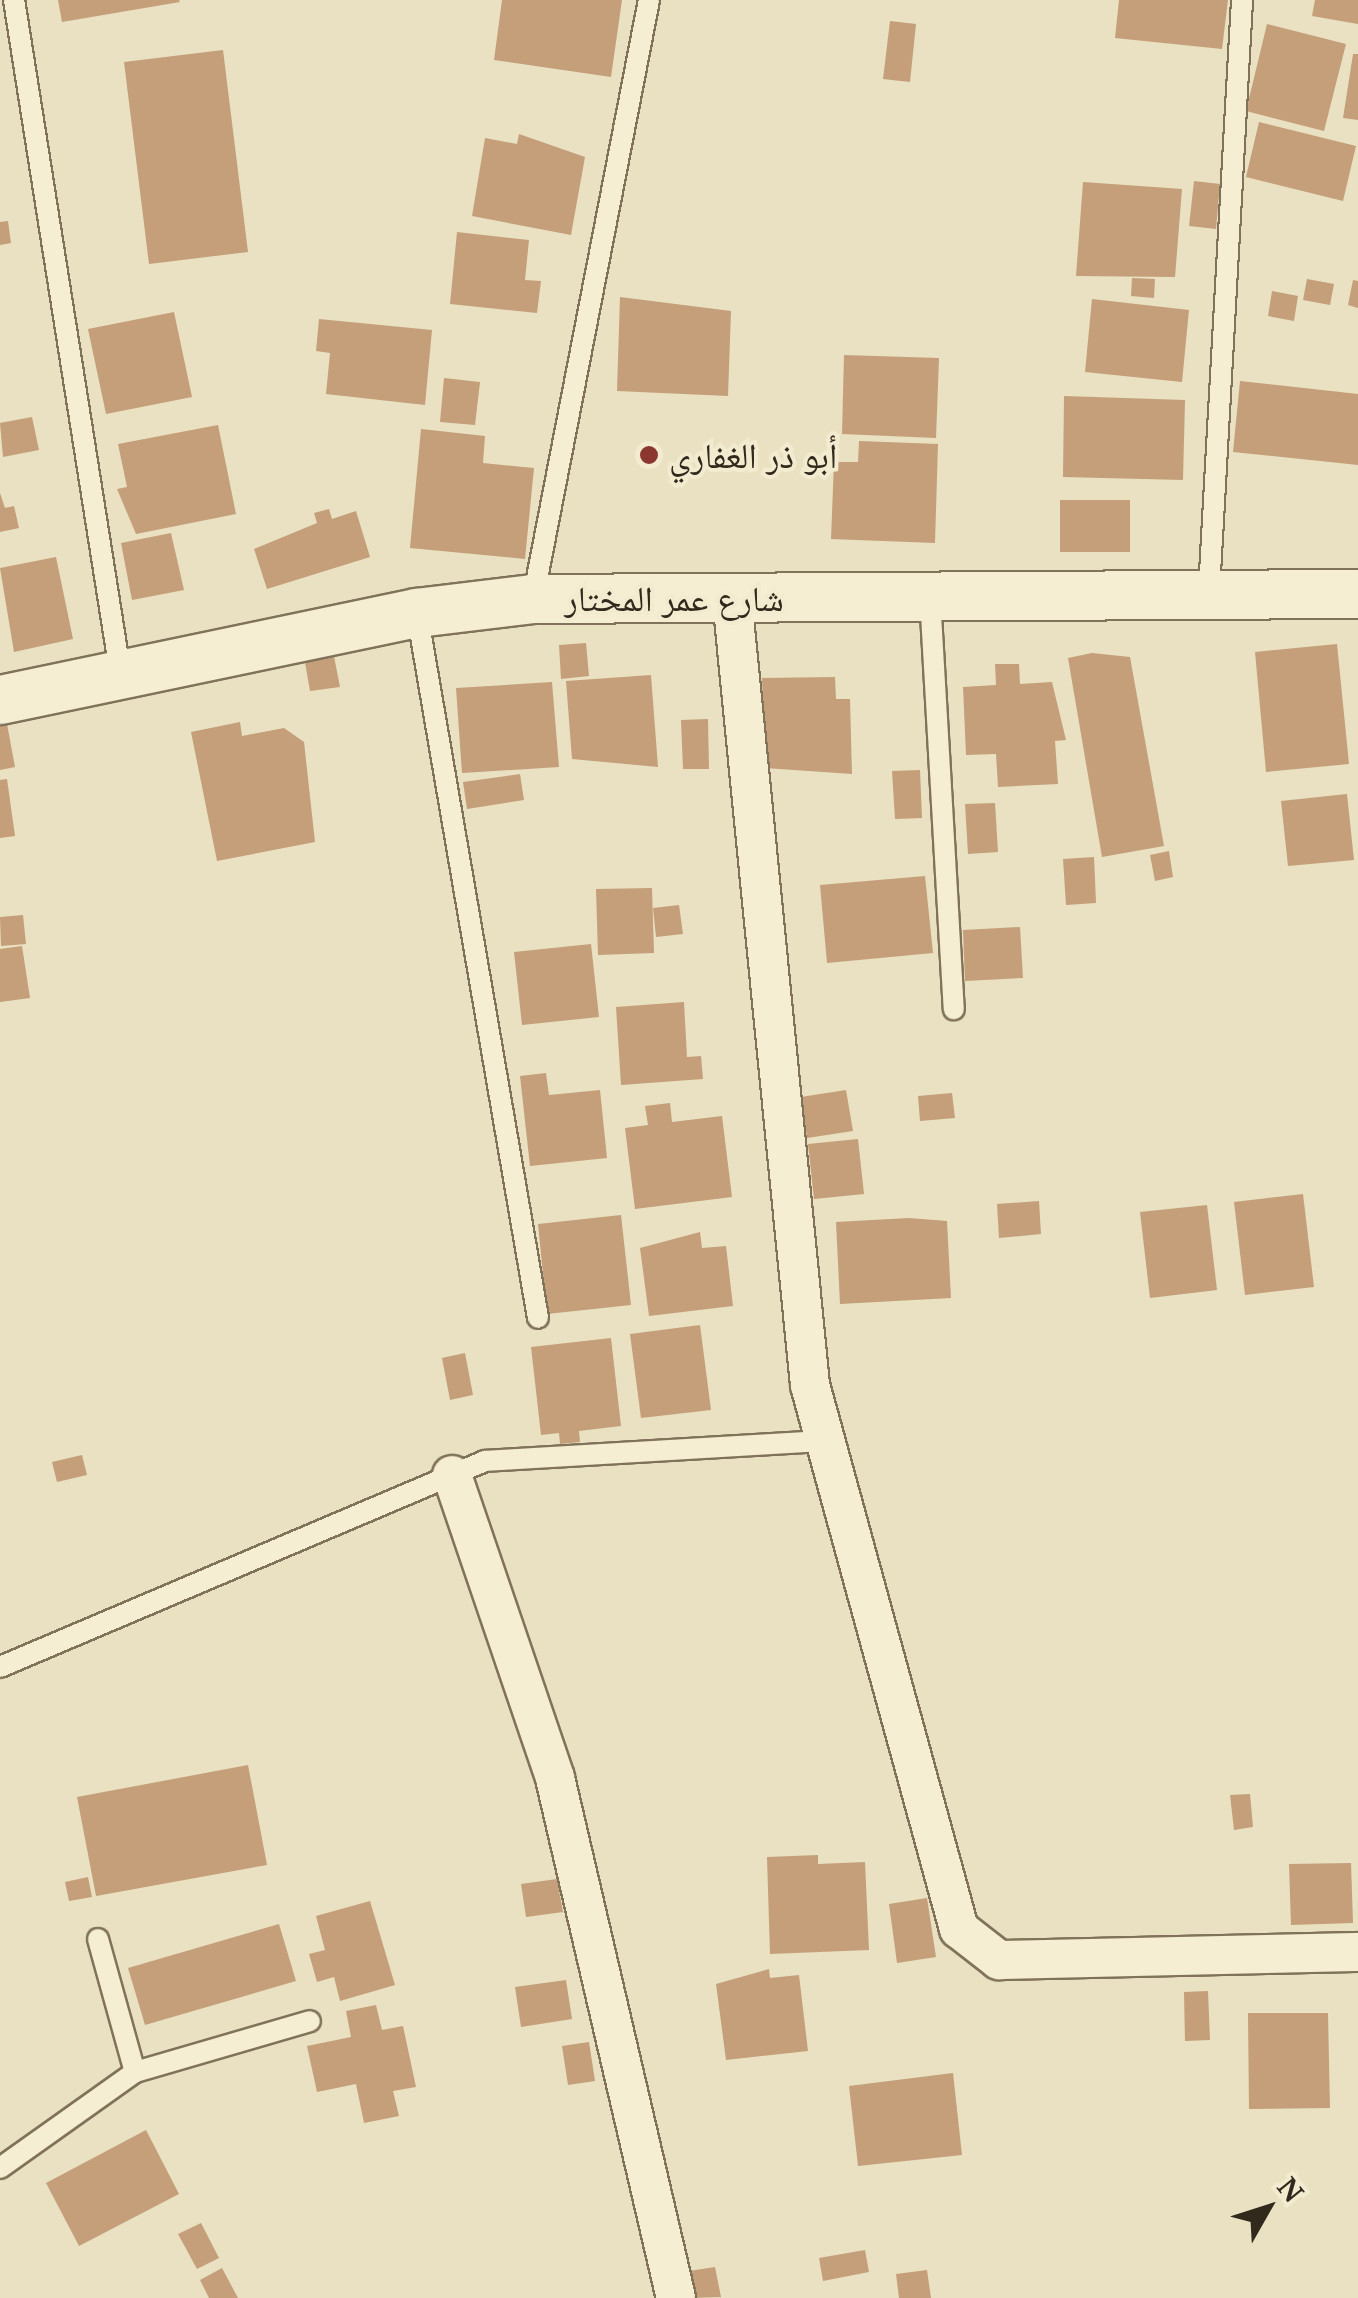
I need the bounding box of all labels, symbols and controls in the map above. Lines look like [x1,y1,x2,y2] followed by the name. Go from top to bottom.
[669,434,837,476] place label: أبو ذر الغفاري
[638,444,660,466] marker: أبو ذر الغفاري
[564,577,784,619] street label: شارع عمر المختار
[1218,2158,1318,2258] north arrow
[1270,2169,1313,2210] text: N

